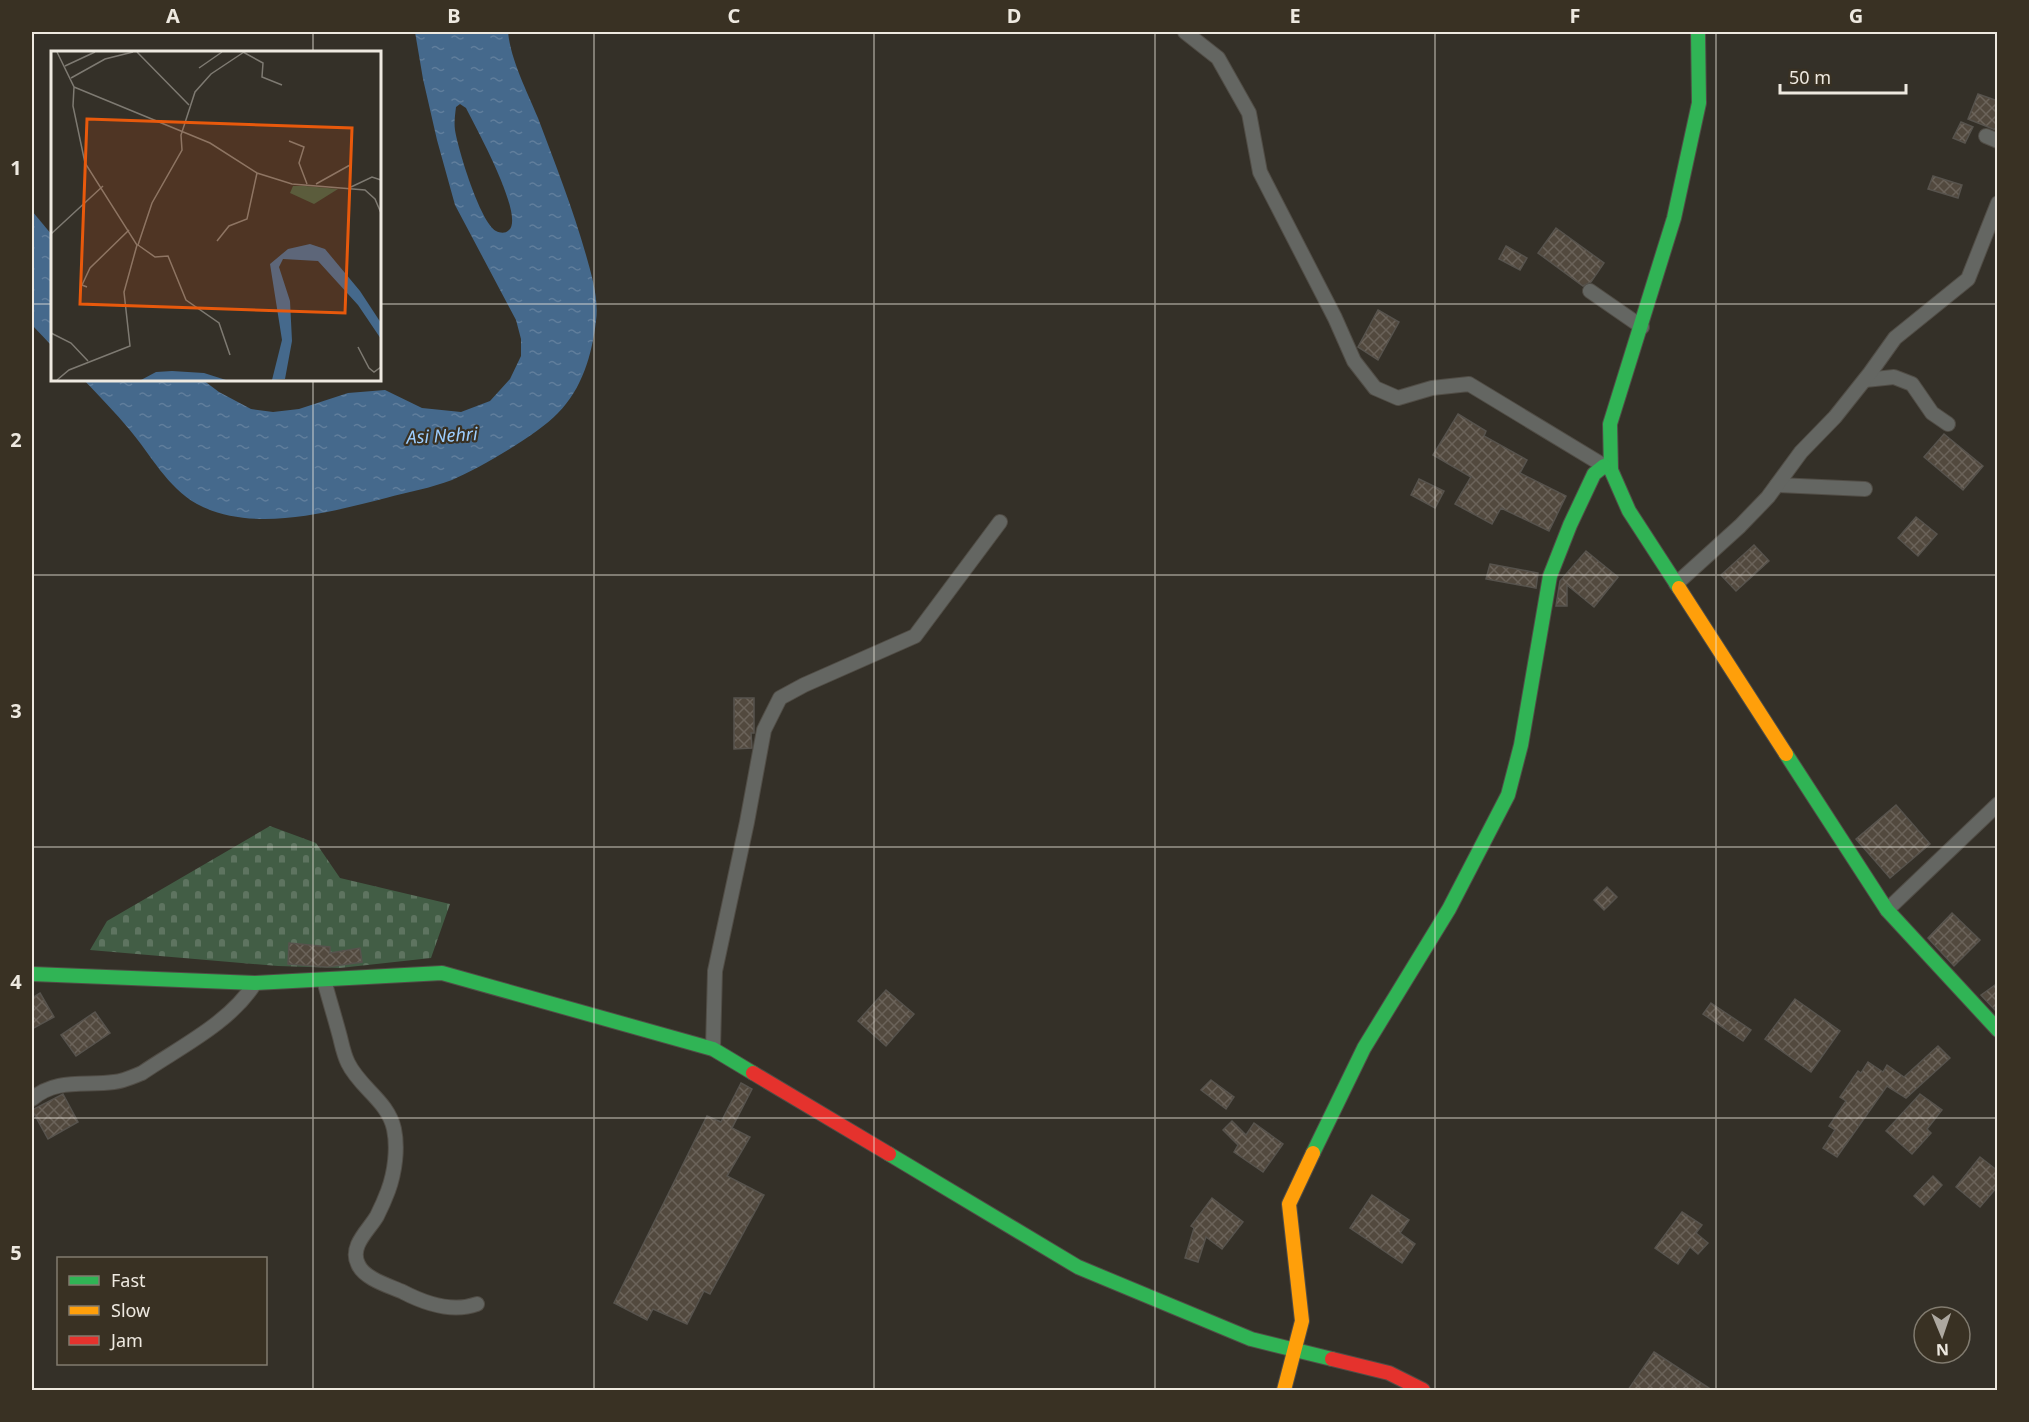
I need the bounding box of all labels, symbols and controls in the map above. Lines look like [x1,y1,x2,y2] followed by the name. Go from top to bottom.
[166,2,180,29] text: A
[447,2,461,29] text: B
[728,2,741,29] text: C
[1007,2,1021,29] text: D
[1289,2,1301,29] text: E
[1570,2,1580,29] text: F
[1849,2,1863,29] text: G
[51,51,381,381] inset map
[1780,57,1906,95] scale bar
[1789,65,1831,89] text: 50 m
[10,154,22,181] text: 1
[404,421,478,449] water label: Asi Nehri
[10,426,22,453] text: 2
[10,697,22,724] text: 3
[10,968,22,995] text: 4
[10,1239,22,1266] text: 5
[57,1257,267,1365] legend
[111,1268,146,1292] text: Fast
[111,1298,150,1322] text: Slow
[1912,1305,1972,1365] north arrow
[109,1328,143,1352] text: Jam
[1936,1339,1949,1361] text: N

